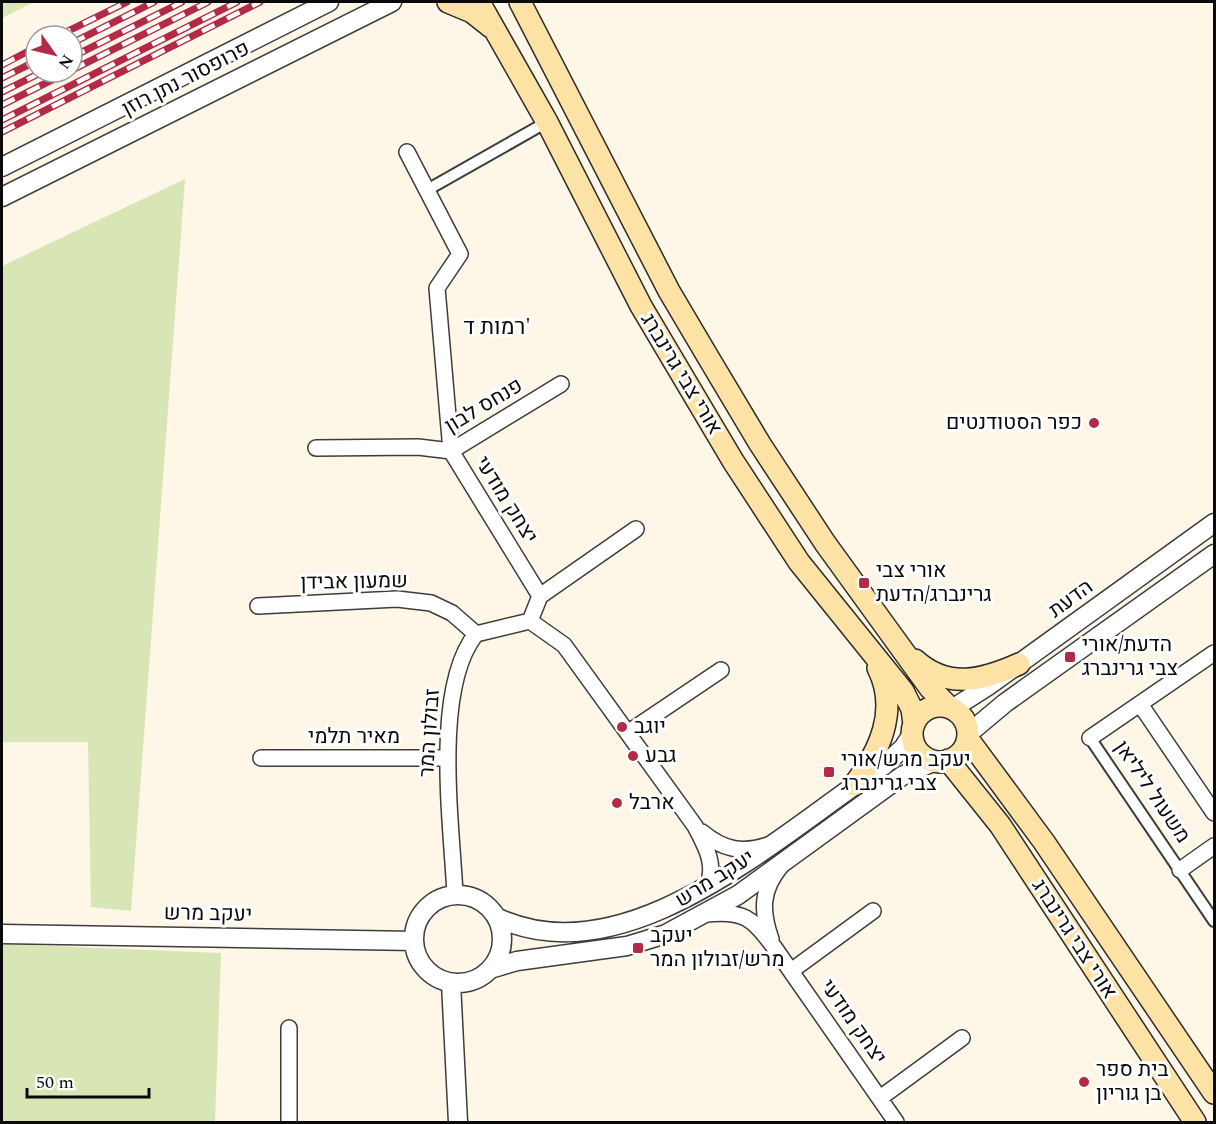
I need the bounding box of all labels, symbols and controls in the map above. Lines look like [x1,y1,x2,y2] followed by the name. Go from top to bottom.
[24,24,84,84] north arrow
[116,33,256,125] street label: פרופסור נתן רוזן
[52,50,79,74] text: N
[632,307,730,441] street label: אורי צבי גרינברג
[463,311,531,344] district label: רמות ד'
[439,370,529,442] street label: פנחס לבון
[946,407,1082,439] place label: כפר הסטודנטים
[1087,416,1101,430] marker: כפר הסטודנטים
[467,450,545,550] street label: יצחק מודעי
[876,555,992,611] place label: אורי צבי גרינברג/הדעת
[300,565,408,599] street label: שמעון אבידן
[1042,572,1100,626] street label: הדעת
[857,576,871,590] marker: אורי צבי גרינברג/הדעת
[1082,629,1178,685] place label: הדעת/אורי צבי גרינברג
[1063,650,1077,664] marker: הדעת/אורי צבי גרינברג
[411,688,449,778] street label: זבולון המר
[634,711,666,743] place label: יוגב
[615,720,629,734] marker: יוגב
[308,721,400,753] street label: מאיר תלמי
[1106,734,1198,850] street label: משעול ליליאן
[645,740,676,772] place label: גבע
[841,744,971,800] place label: יעקב מרש/אורי צבי גרינברג
[626,749,640,763] marker: גבע
[822,765,836,779] marker: יעקב מרש/אורי צבי גרינברג
[629,787,675,819] place label: ארבל
[610,796,624,810] marker: ארבל
[669,842,761,916] street label: יעקב מרש
[1023,873,1125,1005] street label: אורי צבי גרינברג
[164,897,252,931] street label: יעקב מרש
[650,920,784,976] place label: יעקב מרש/זבולון המר
[631,941,645,955] marker: יעקב מרש/זבולון המר
[812,973,894,1071] street label: יצחק מודעי
[1096,1054,1169,1110] place label: בית ספר בן גוריון
[27,1061,148,1099] scale bar
[36,1069,74,1096] text: 50 m
[1077,1075,1091,1089] marker: בית ספר בן גוריון

